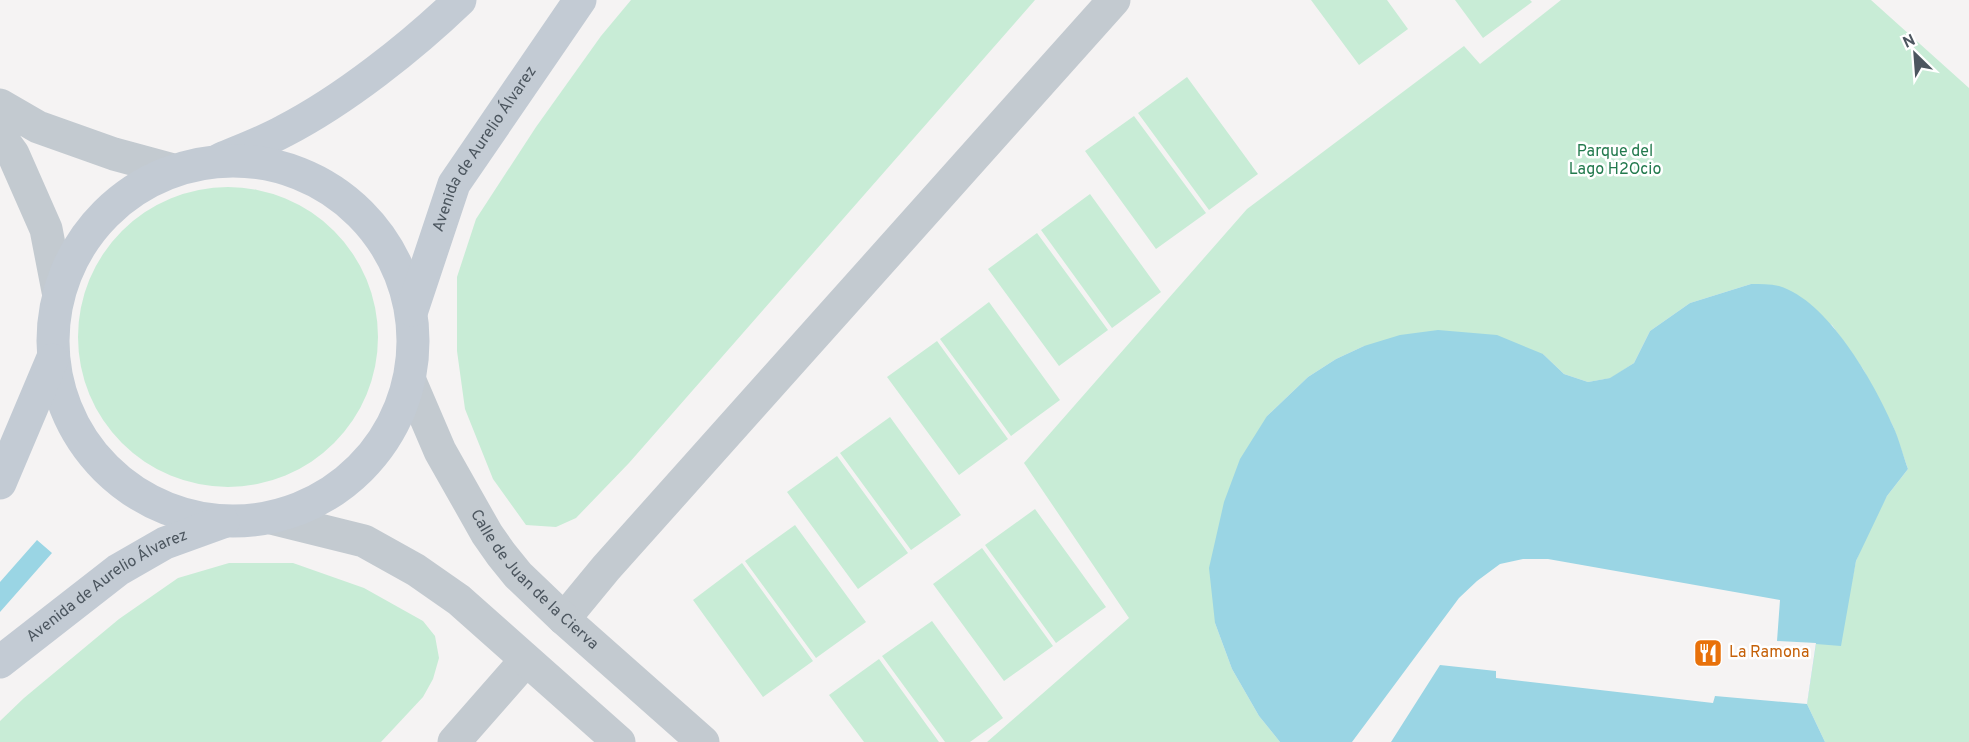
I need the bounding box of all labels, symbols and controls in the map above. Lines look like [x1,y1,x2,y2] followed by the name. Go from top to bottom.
[1885,24,1945,84] north arrow
[1900,31,1919,54] text: N
[429,62,542,235] street label: Avenida de Aurelio Álvarez
[1569,142,1661,180] park label: Parque del Lago H2Ocio
[465,506,602,655] street label: Calle de Juan de la Cierva
[23,526,190,647] street label: Avenida de Aurelio Álvarez
[1692,637,1724,669] restaurant icon: La Ramona
[1729,643,1809,663] place label: La Ramona

